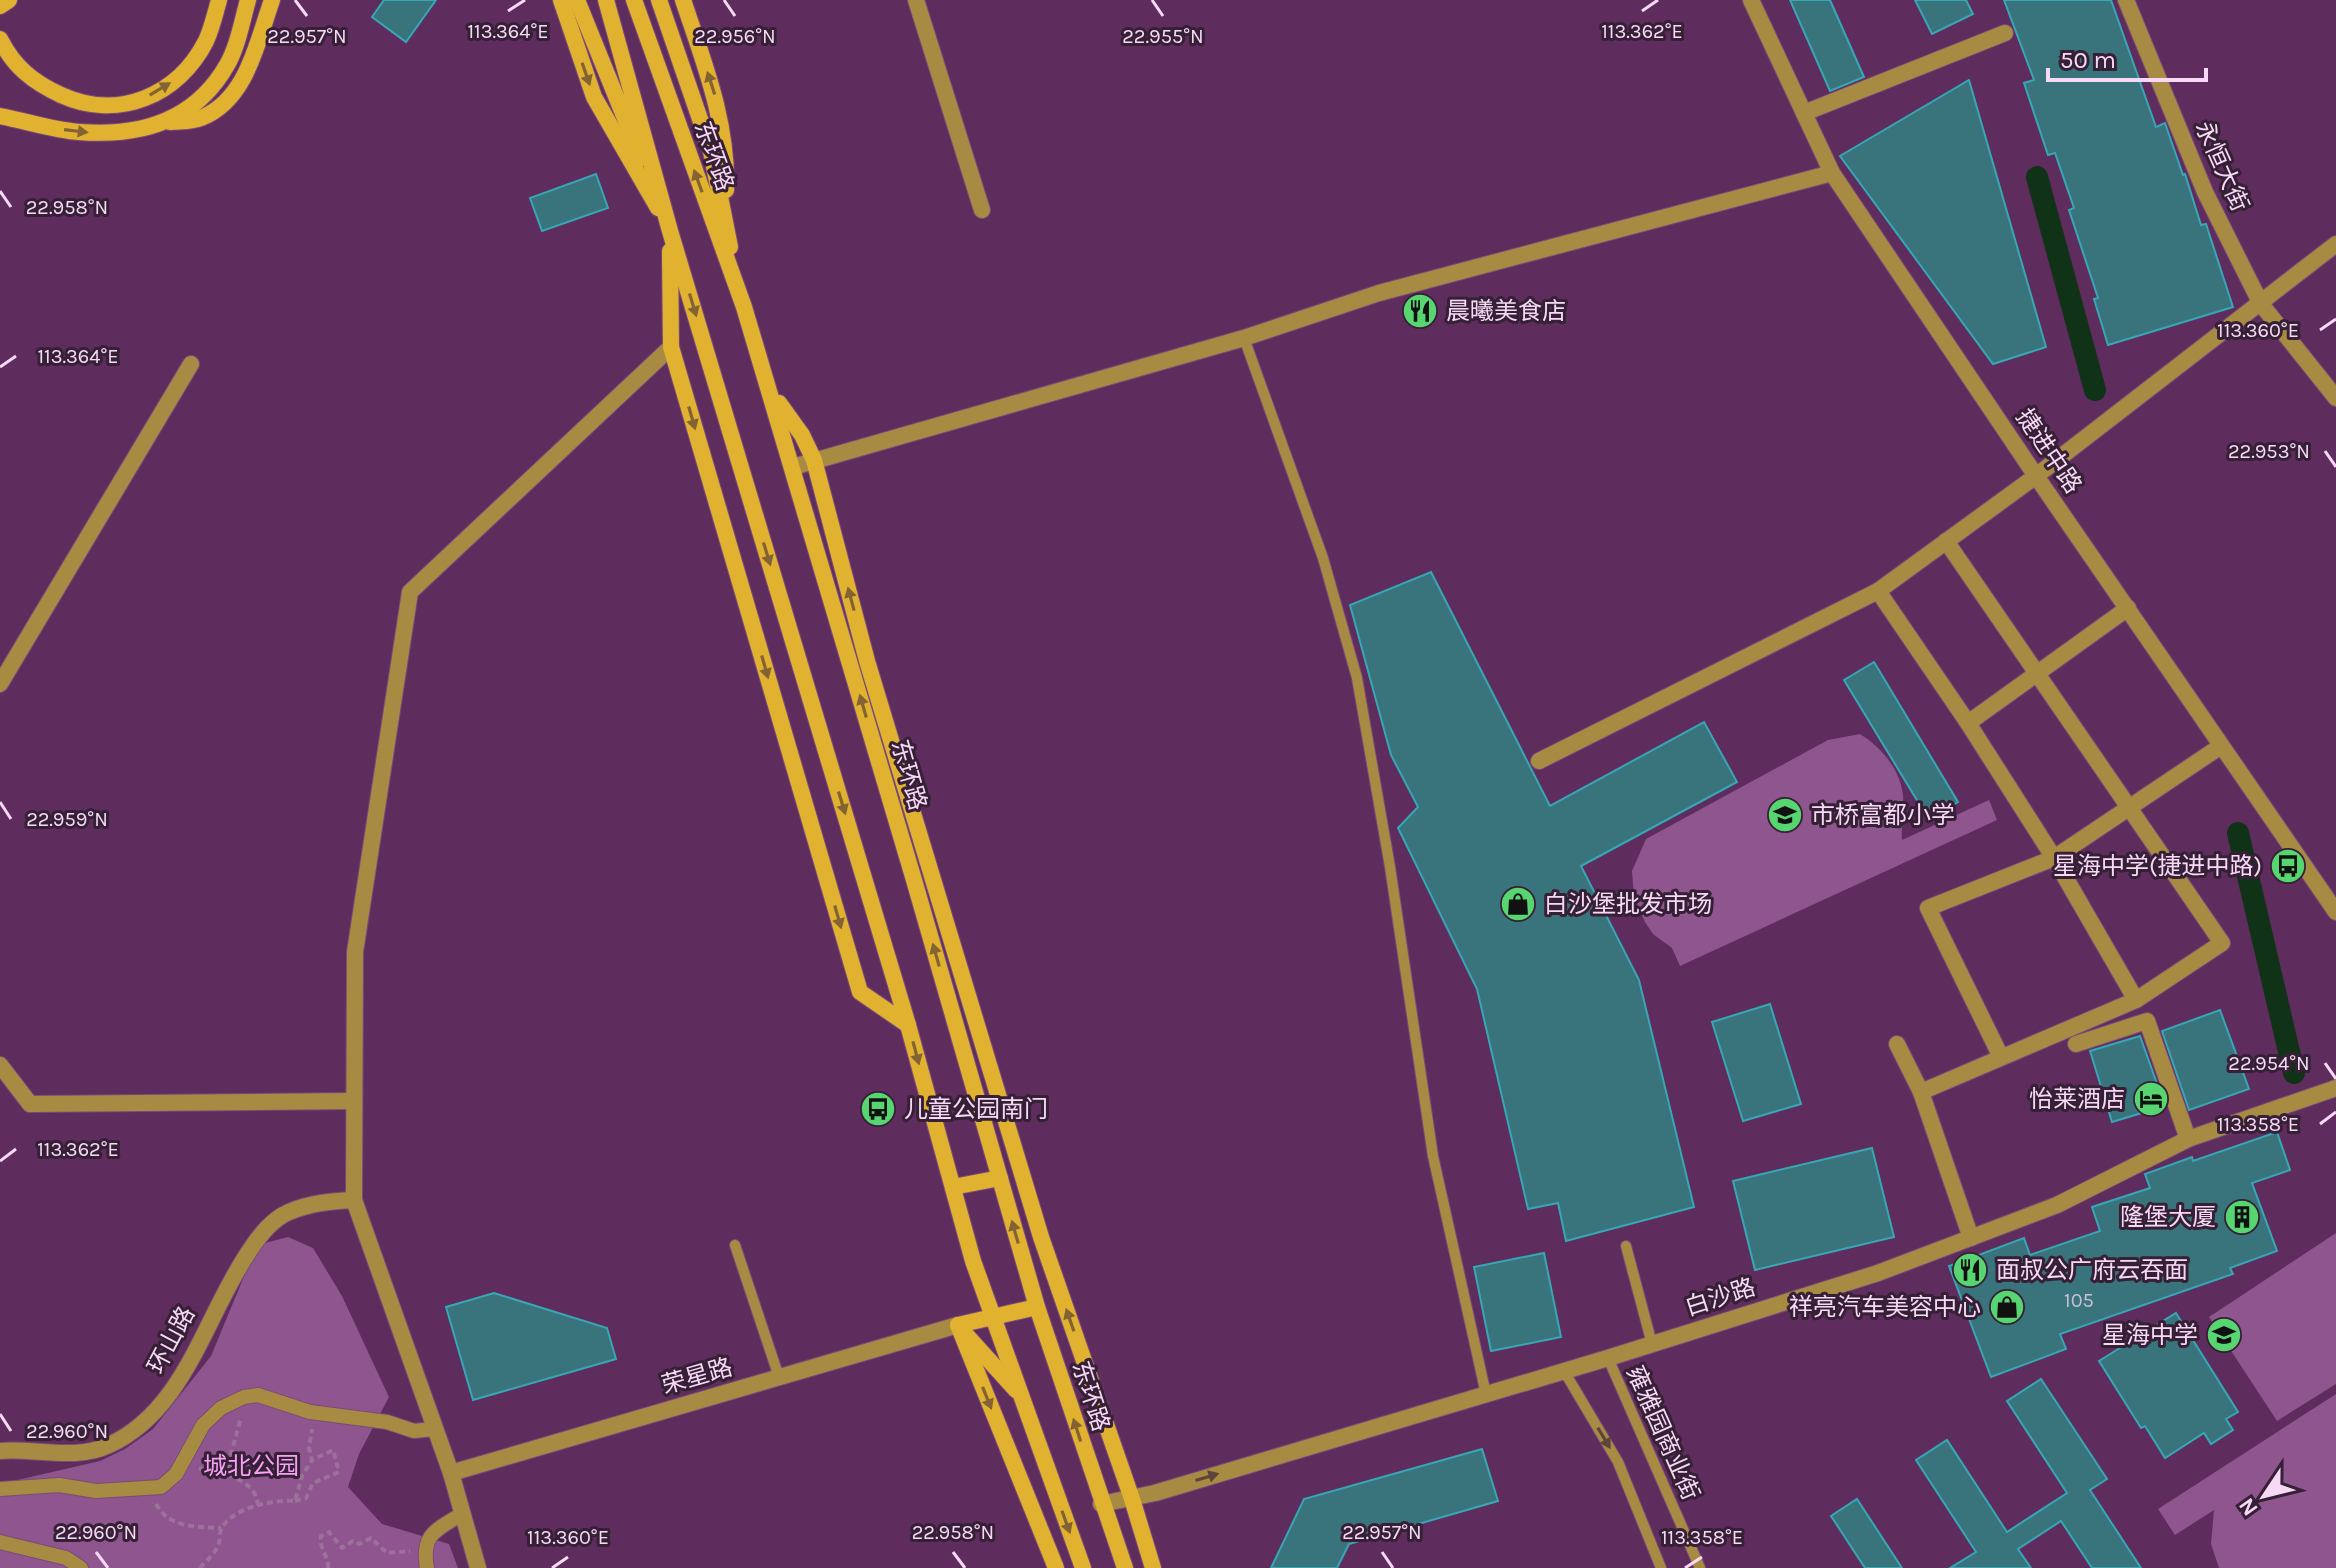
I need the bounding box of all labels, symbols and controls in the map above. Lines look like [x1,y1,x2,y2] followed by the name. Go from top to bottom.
[467,20,549,43] text: 113.364°E
[1601,20,1683,43] text: 113.362°E
[267,25,347,48] text: 22.957°N
[694,25,776,48] text: 22.956°N
[1122,25,1204,48] text: 22.955°N
[2048,32,2206,82] scale bar
[2060,46,2116,74] text: 50 m
[581,62,593,86] one-way arrow
[704,71,717,95] one-way arrow
[148,82,171,97] one-way arrow
[2190,116,2254,216] street label: 永恒大街
[689,117,739,195] street label: 东环路
[64,124,89,137] one-way arrow
[691,169,704,193] one-way arrow
[26,196,108,219] text: 22.958°N
[1401,292,1439,330] restaurant icon: 晨曦美食店
[687,294,700,318] one-way arrow
[1446,297,1566,325] place label: 晨曦美食店
[2217,319,2299,342] text: 113.360°E
[37,345,119,368] text: 113.364°E
[2011,403,2087,499] street label: 捷进中路
[686,406,699,430] one-way arrow
[2228,440,2310,463] text: 22.953°N
[761,543,774,567] one-way arrow
[844,586,856,611] one-way arrow
[759,656,772,680] one-way arrow
[856,693,869,717] one-way arrow
[886,737,932,813] street label: 东环路
[836,792,849,816] one-way arrow
[1766,796,1804,834] school or university icon: 市桥富都小学
[1811,801,1955,829] place label: 市桥富都小学
[26,808,108,831] text: 22.959°N
[2269,847,2307,885] bus stop icon: 星海中学(捷进中路)
[2053,852,2262,880] place label: 星海中学(捷进中路)
[1499,885,1537,923] shop icon: 白沙堡批发市场
[1544,890,1712,918] place label: 白沙堡批发市场
[832,905,845,929] one-way arrow
[929,943,942,967] one-way arrow
[910,1040,922,1065] one-way arrow
[2228,1052,2310,1075] text: 22.954°N
[2132,1080,2170,1118] hotel icon: 怡莱酒店
[2029,1085,2125,1113] place label: 怡莱酒店
[859,1090,897,1128] bus stop icon: 儿童公园南门
[904,1095,1048,1123] place label: 儿童公园南门
[2217,1113,2299,1136] text: 113.358°E
[37,1138,119,1161] text: 113.362°E
[2223,1198,2261,1236] building icon: 隆堡大厦
[2120,1203,2216,1231] place label: 隆堡大厦
[1008,1220,1021,1244] one-way arrow
[1951,1251,1989,1289] restaurant icon: 面叔公广府云吞面
[1996,1256,2188,1284] place label: 面叔公广府云吞面
[1681,1273,1759,1321] street label: 白沙路
[1988,1288,2026,1326] shop icon: 祥亮汽车美容中心
[2064,1289,2094,1312] house number: 105
[1789,1293,1981,1321] place label: 祥亮汽车美容中心
[142,1302,200,1378] street label: 环山路
[1063,1307,1076,1331] one-way arrow
[2205,1316,2243,1354] school or university icon: 星海中学
[2102,1321,2198,1349] place label: 星海中学
[659,1353,735,1399] street label: 荣星路
[1067,1357,1115,1435] street label: 东环路
[1621,1362,1705,1504] street label: 雍雅园商业街
[981,1386,994,1410] one-way arrow
[1070,1417,1083,1441] one-way arrow
[26,1420,108,1443] text: 22.960°N
[1597,1427,1611,1449] one-way arrow
[203,1452,299,1480] park label: 城北公园
[2224,1456,2304,1536] north arrow
[1195,1470,1219,1483] one-way arrow
[2233,1493,2264,1521] text: N
[1061,1510,1073,1534] one-way arrow
[55,1521,137,1544] text: 22.960°N
[912,1521,994,1544] text: 22.958°N
[1342,1521,1422,1544] text: 22.957°N
[527,1526,609,1549] text: 113.360°E
[1661,1526,1743,1549] text: 113.358°E

